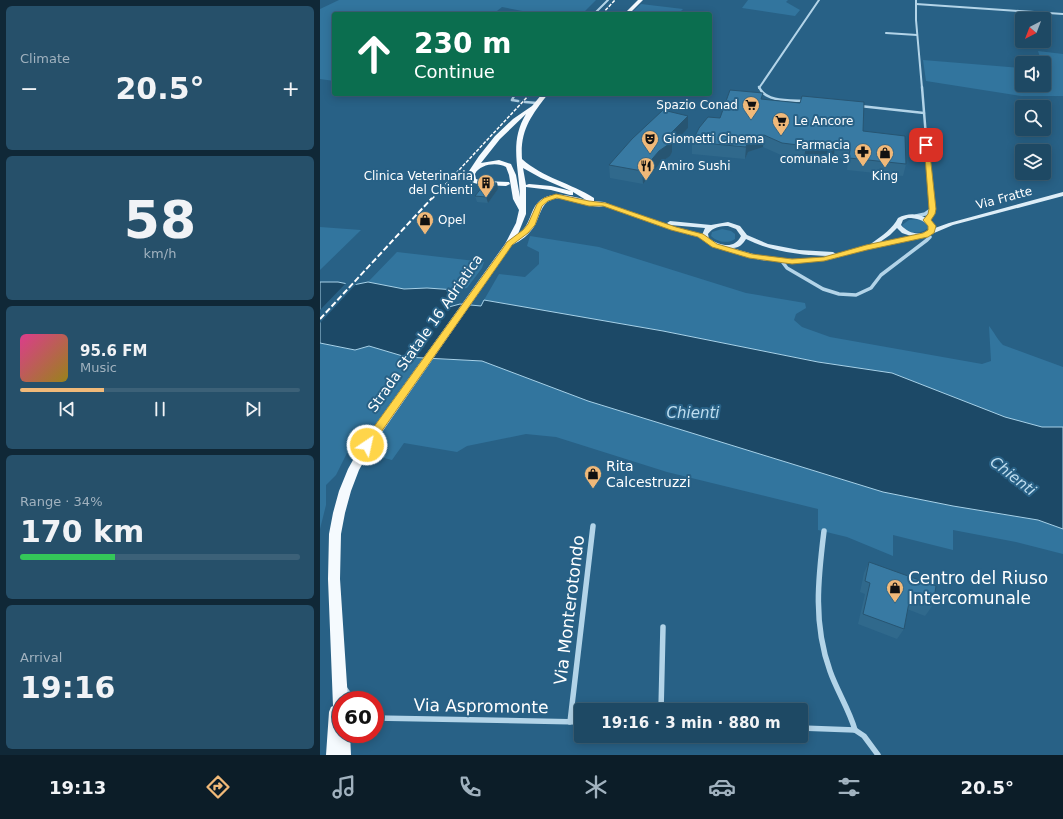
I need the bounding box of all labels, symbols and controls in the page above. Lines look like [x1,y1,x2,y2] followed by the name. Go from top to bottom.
[1015,12,1051,48] north arrow
[1015,12,1051,180] map controls
[414,27,511,60] text: 230 m
[348,28,400,80] icon: ahead
[20,51,70,66] text: Climate
[1015,56,1051,92] button: sound
[414,61,495,82] text: Continue
[115,71,205,106] text: 20.5°
[20,76,38,101] text: −
[282,76,300,101] text: +
[741,95,761,120] supermarket icon: Spazio Conad
[656,98,738,112] place label: Spazio Conad
[1015,100,1051,136] button: search
[771,111,791,136] supermarket icon: Le Ancore
[794,114,853,128] place label: Le Ancore
[909,128,943,162] pin
[640,129,660,154] theatre icon: Giometti Cinema
[663,132,764,146] place label: Giometti Cinema
[915,134,937,156] icon: arrive
[780,138,850,166] place label: Farmacia comunale 3
[853,142,873,167] pharmacy icon: Farmacia comunale 3
[875,143,895,168] shop icon: King
[1015,144,1051,180] button: layers
[636,156,656,181] restaurant icon: Amiro Sushi
[659,159,730,173] place label: Amiro Sushi
[364,169,473,197] place label: Clinica Veterinaria del Chienti
[872,169,898,183] place label: King
[476,173,496,198] building icon: Clinica Veterinaria del Chienti
[974,184,1034,212] street label: Via Fratte
[124,190,196,250] text: 58
[415,210,435,235] shop icon: Opel
[438,213,466,227] place label: Opel
[144,246,176,261] text: km/h
[364,251,486,415] street label: Strada Statale 16 Adriatica
[80,342,147,360] text: 95.6 FM
[80,360,117,375] text: Music
[56,398,78,420] icon: previous
[149,398,171,420] icon: pause
[242,398,264,420] icon: next
[667,404,720,422] water label: Chienti
[346,424,388,466] position arrow
[987,453,1040,500] water label: Chienti
[606,458,691,490] place label: Rita Calcestruzzi
[583,464,603,489] shop icon: Rita Calcestruzzi
[20,494,103,509] text: Range · 34%
[20,514,144,549] text: 170 km
[550,534,588,686] street label: Via Monterotondo
[908,568,1048,608] place label: Centro del Riuso Intercomunale
[885,578,905,603] shop icon: Centro del Riuso Intercomunale
[20,650,62,665] text: Arrival
[20,670,116,705] text: 19:16
[332,691,384,743] speed limit sign: 60
[413,695,549,717] street label: Via Aspromonte
[601,714,781,732] text: 19:16 · 3 min · 880 m
[204,773,232,801] icon: directions
[330,773,358,801] icon: music
[456,773,484,801] icon: phone
[582,773,610,801] icon: climate
[708,773,736,801] icon: car
[835,773,863,801] icon: filters
[49,777,106,798] text: 19:13
[961,777,1014,798] text: 20.5°

